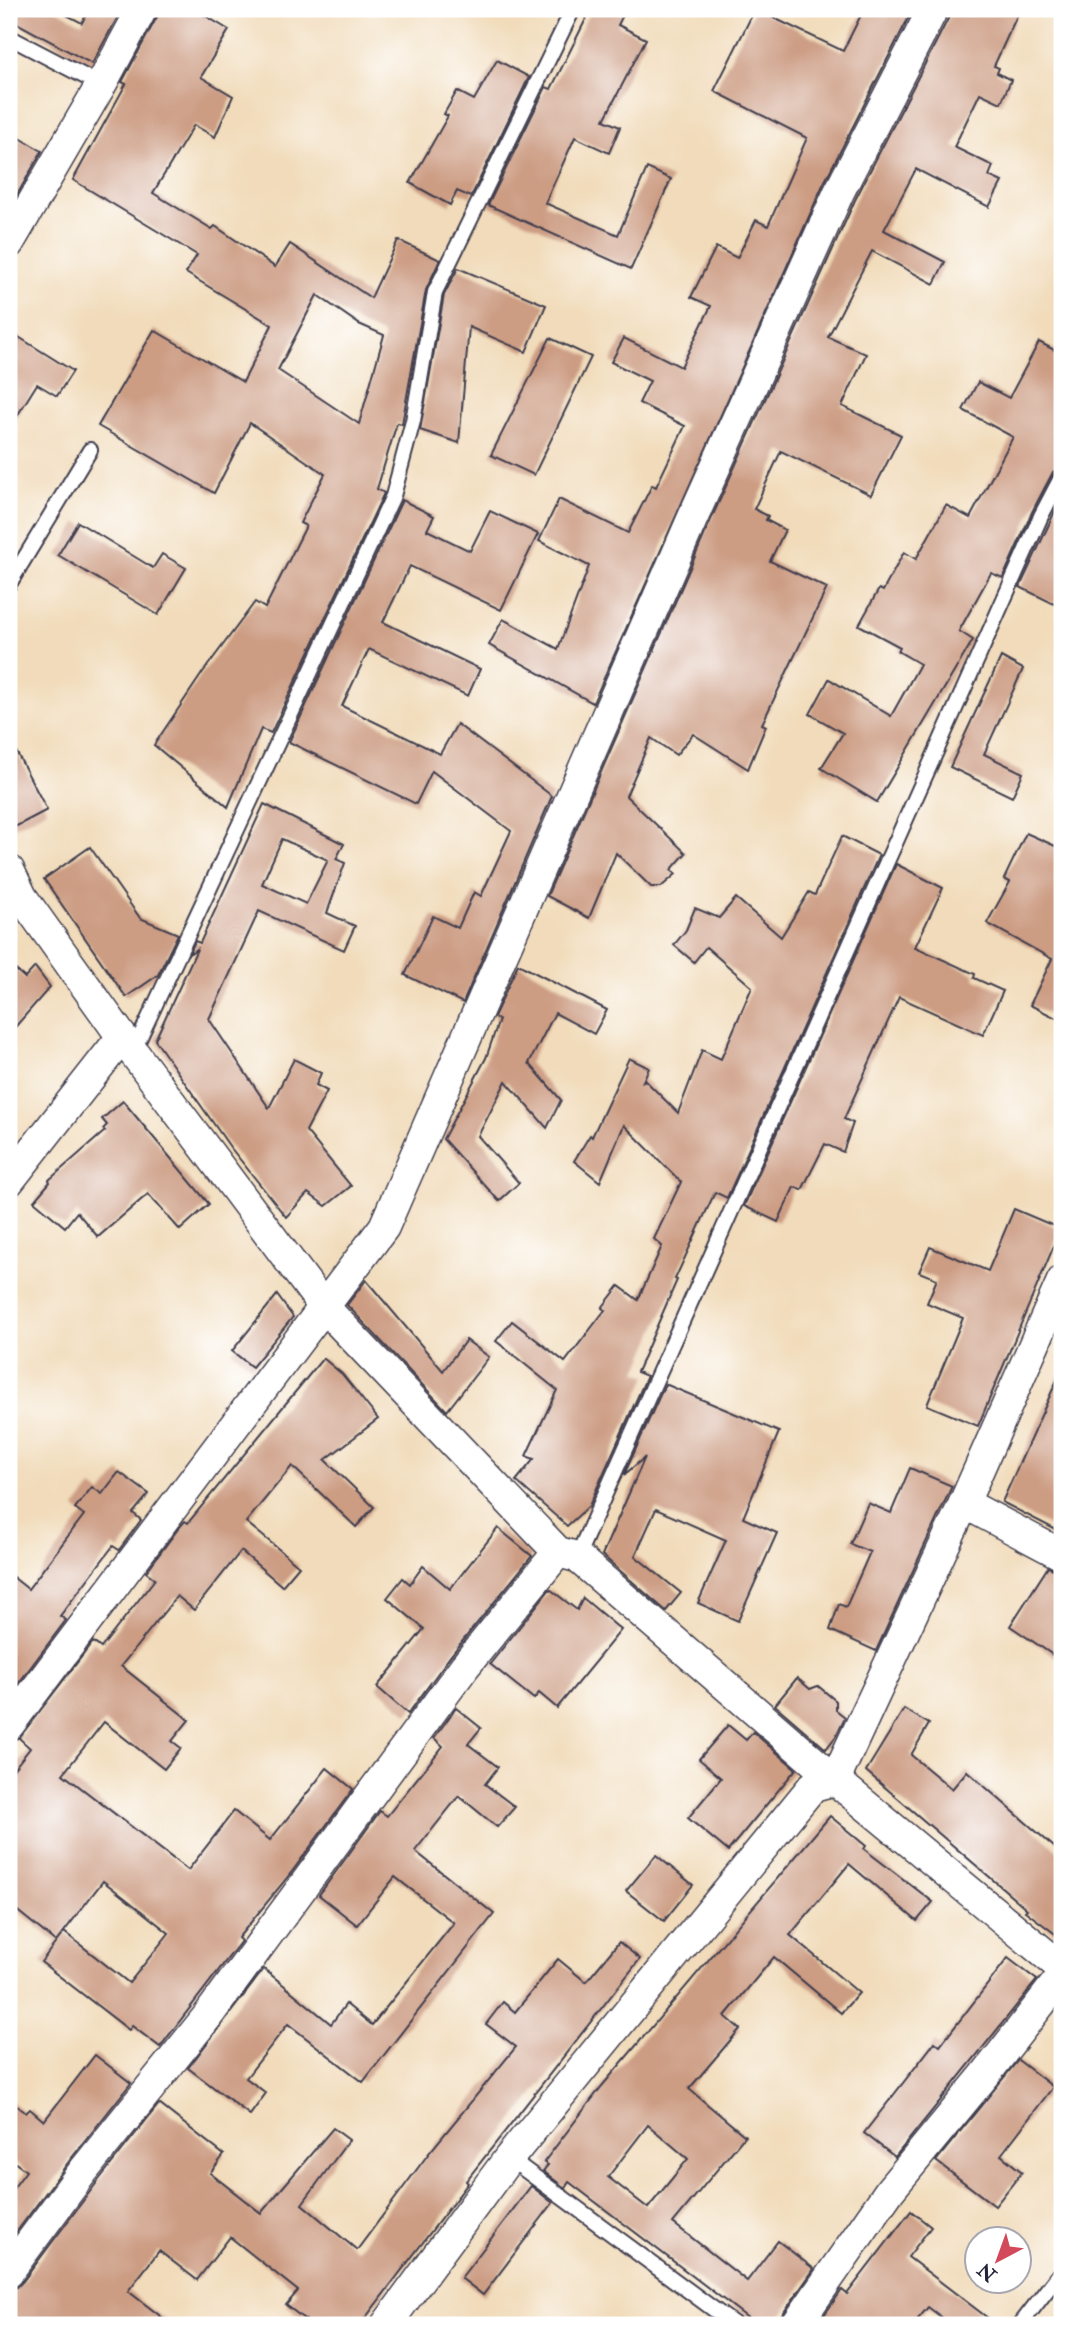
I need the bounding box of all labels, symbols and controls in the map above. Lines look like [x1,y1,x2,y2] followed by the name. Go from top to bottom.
[962,2226,1032,2296] north arrow
[972,2257,1003,2287] text: N

